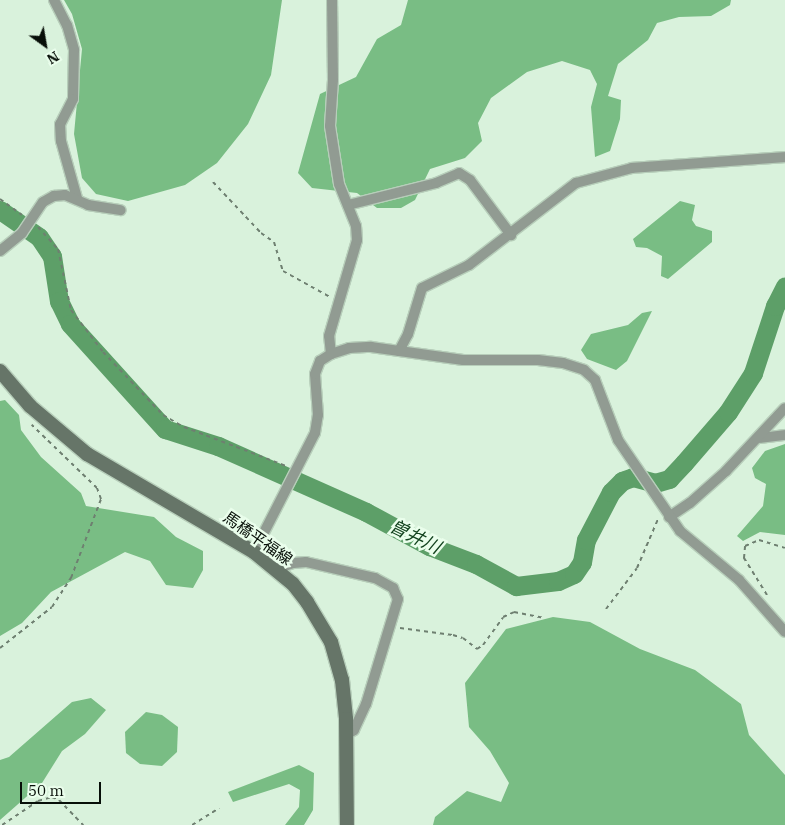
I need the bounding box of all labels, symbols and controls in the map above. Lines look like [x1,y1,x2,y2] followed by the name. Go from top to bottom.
[20,20,70,70] north arrow
[43,47,62,68] text: N
[220,507,296,569] street label: 馬橋平福線
[386,515,444,559] water label: 曽井川
[22,772,104,804] scale bar
[28,781,64,800] text: 50 m

